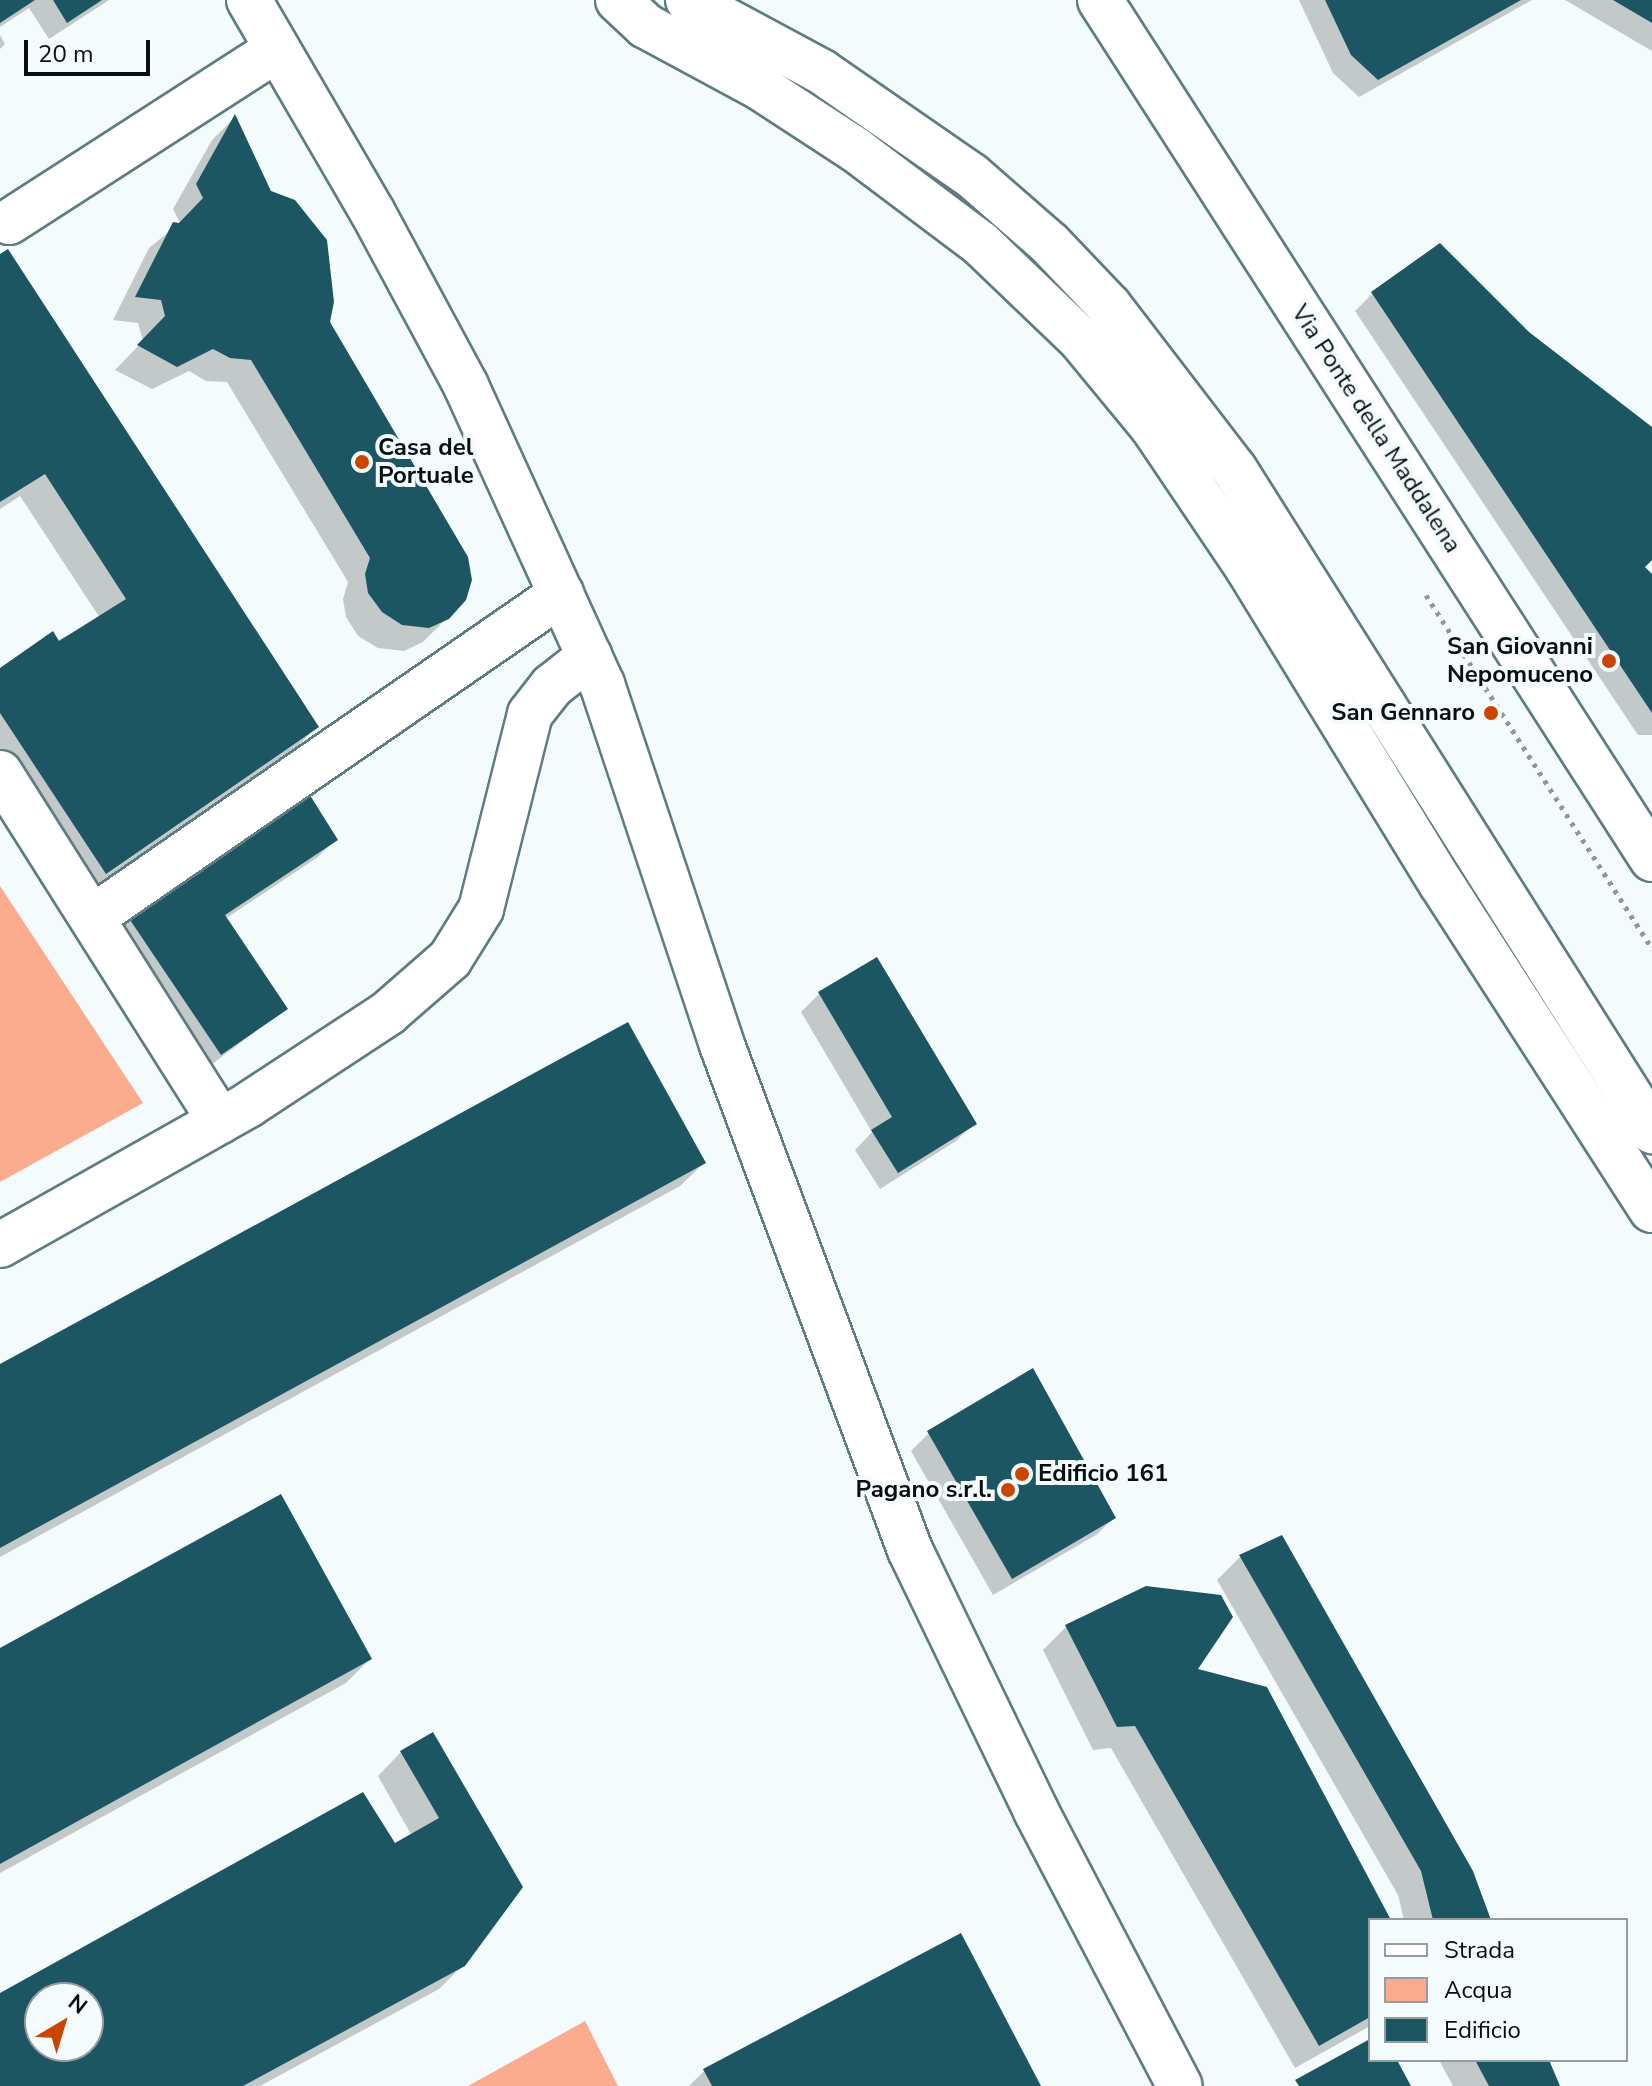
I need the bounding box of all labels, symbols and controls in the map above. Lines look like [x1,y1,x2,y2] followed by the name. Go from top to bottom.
[28,24,154,74] scale bar
[38,38,94,70] text: 20 m
[1285,300,1467,558] street label: Via Ponte della Maddalena
[378,434,474,490] place label: Casa del Portuale
[353,453,371,471] marker: Casa del Portuale
[1447,633,1593,689] place label: San Giovanni Nepomuceno
[1600,652,1618,670] marker: San Giovanni Nepomuceno
[1331,699,1475,727] place label: San Gennaro
[1482,704,1500,722] marker: San Gennaro
[1038,1460,1168,1488] place label: Edificio 161
[1013,1465,1031,1483] marker: Edificio 161
[856,1476,992,1504] place label: Pagano s.r.l.
[999,1481,1017,1499] marker: Pagano s.r.l.
[1368,1918,1628,2062] legend
[1444,1934,1515,1966] text: Strada
[1444,1974,1512,2006] text: Acqua
[24,1982,104,2062] north arrow
[62,1988,93,2022] text: N
[1444,2014,1521,2046] text: Edificio

